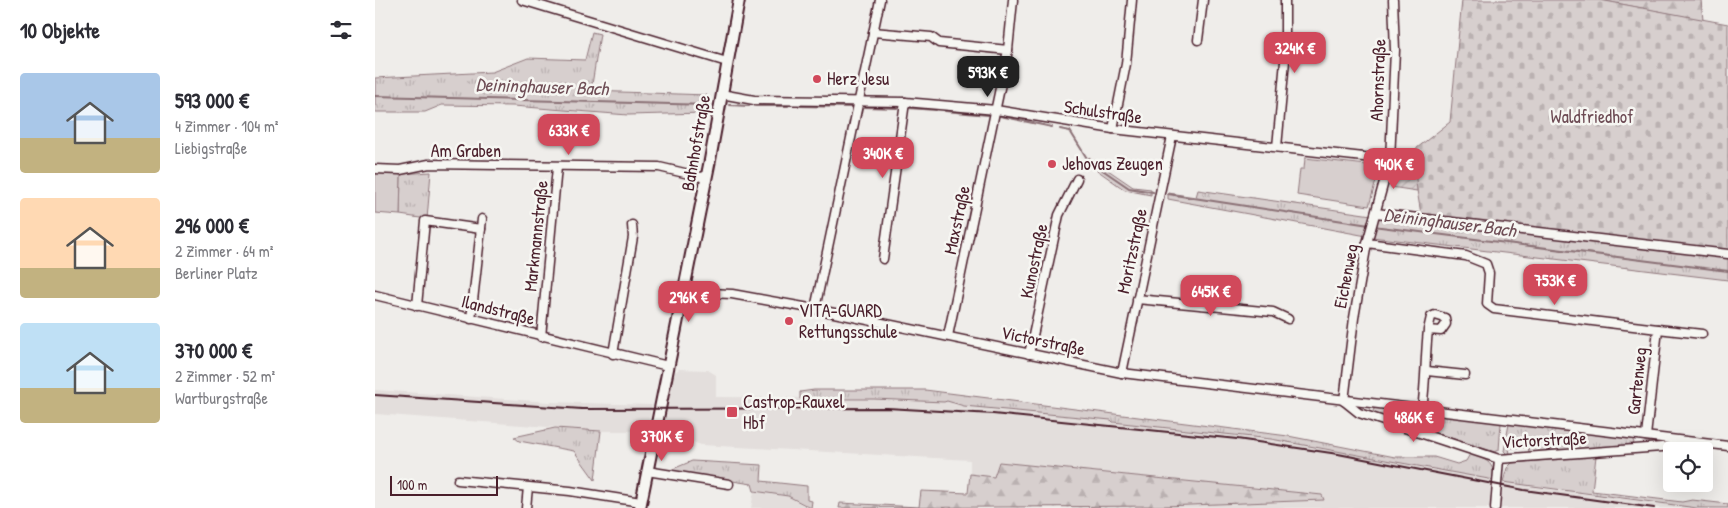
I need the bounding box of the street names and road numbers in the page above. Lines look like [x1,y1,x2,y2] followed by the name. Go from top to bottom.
[1364,38,1391,122] street label: Ahornstraße
[675,93,716,193] street label: Bahnhofstraße
[1062,94,1144,129] street label: Schulstraße
[431,138,501,163] street label: Am Graben
[517,179,554,293] street label: Markmannstraße
[937,183,976,257] street label: Maxstraße
[1110,206,1153,296] street label: Moritzstraße
[1013,221,1054,301] street label: Kunostraße
[1327,241,1364,310] street label: Eichenweg
[459,288,538,331] street label: Ilandstraße
[999,319,1087,362] street label: Victorstraße
[1621,346,1652,416] street label: Gartenweg
[1501,425,1587,454] street label: Victorstraße

